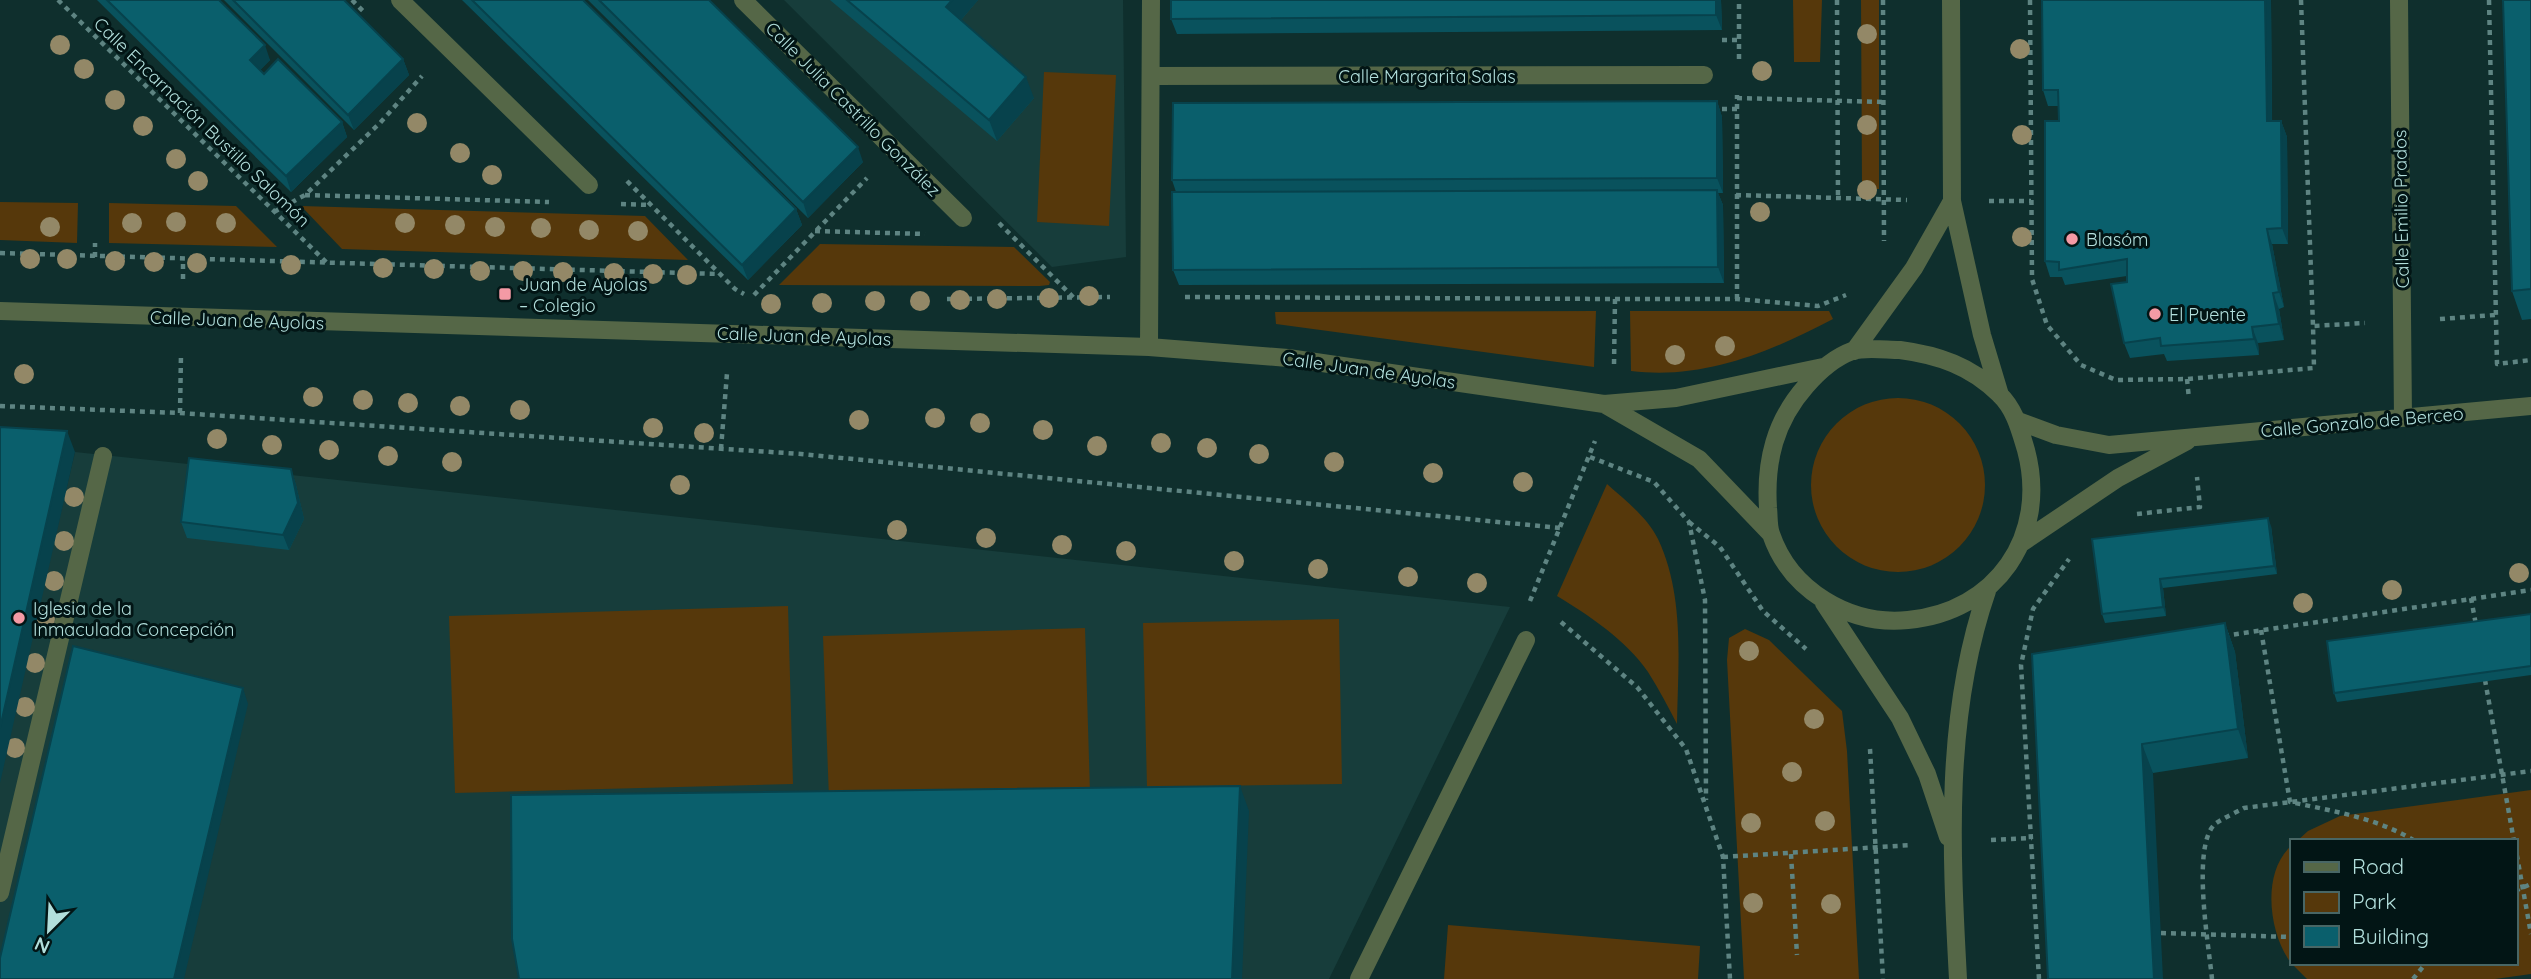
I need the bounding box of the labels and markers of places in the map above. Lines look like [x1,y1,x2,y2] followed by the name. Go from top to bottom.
[2086,228,2148,251] place label: Blasóm
[2064,231,2080,247] marker: Blasóm
[519,273,647,317] place label: Juan de Ayolas – Colegio
[497,286,513,302] marker: Juan de Ayolas – Colegio
[2169,303,2246,326] place label: El Puente
[2147,306,2163,322] marker: El Puente
[33,597,234,641] place label: Iglesia de la Inmaculada Concepción
[11,610,27,626] marker: Iglesia de la Inmaculada Concepción

